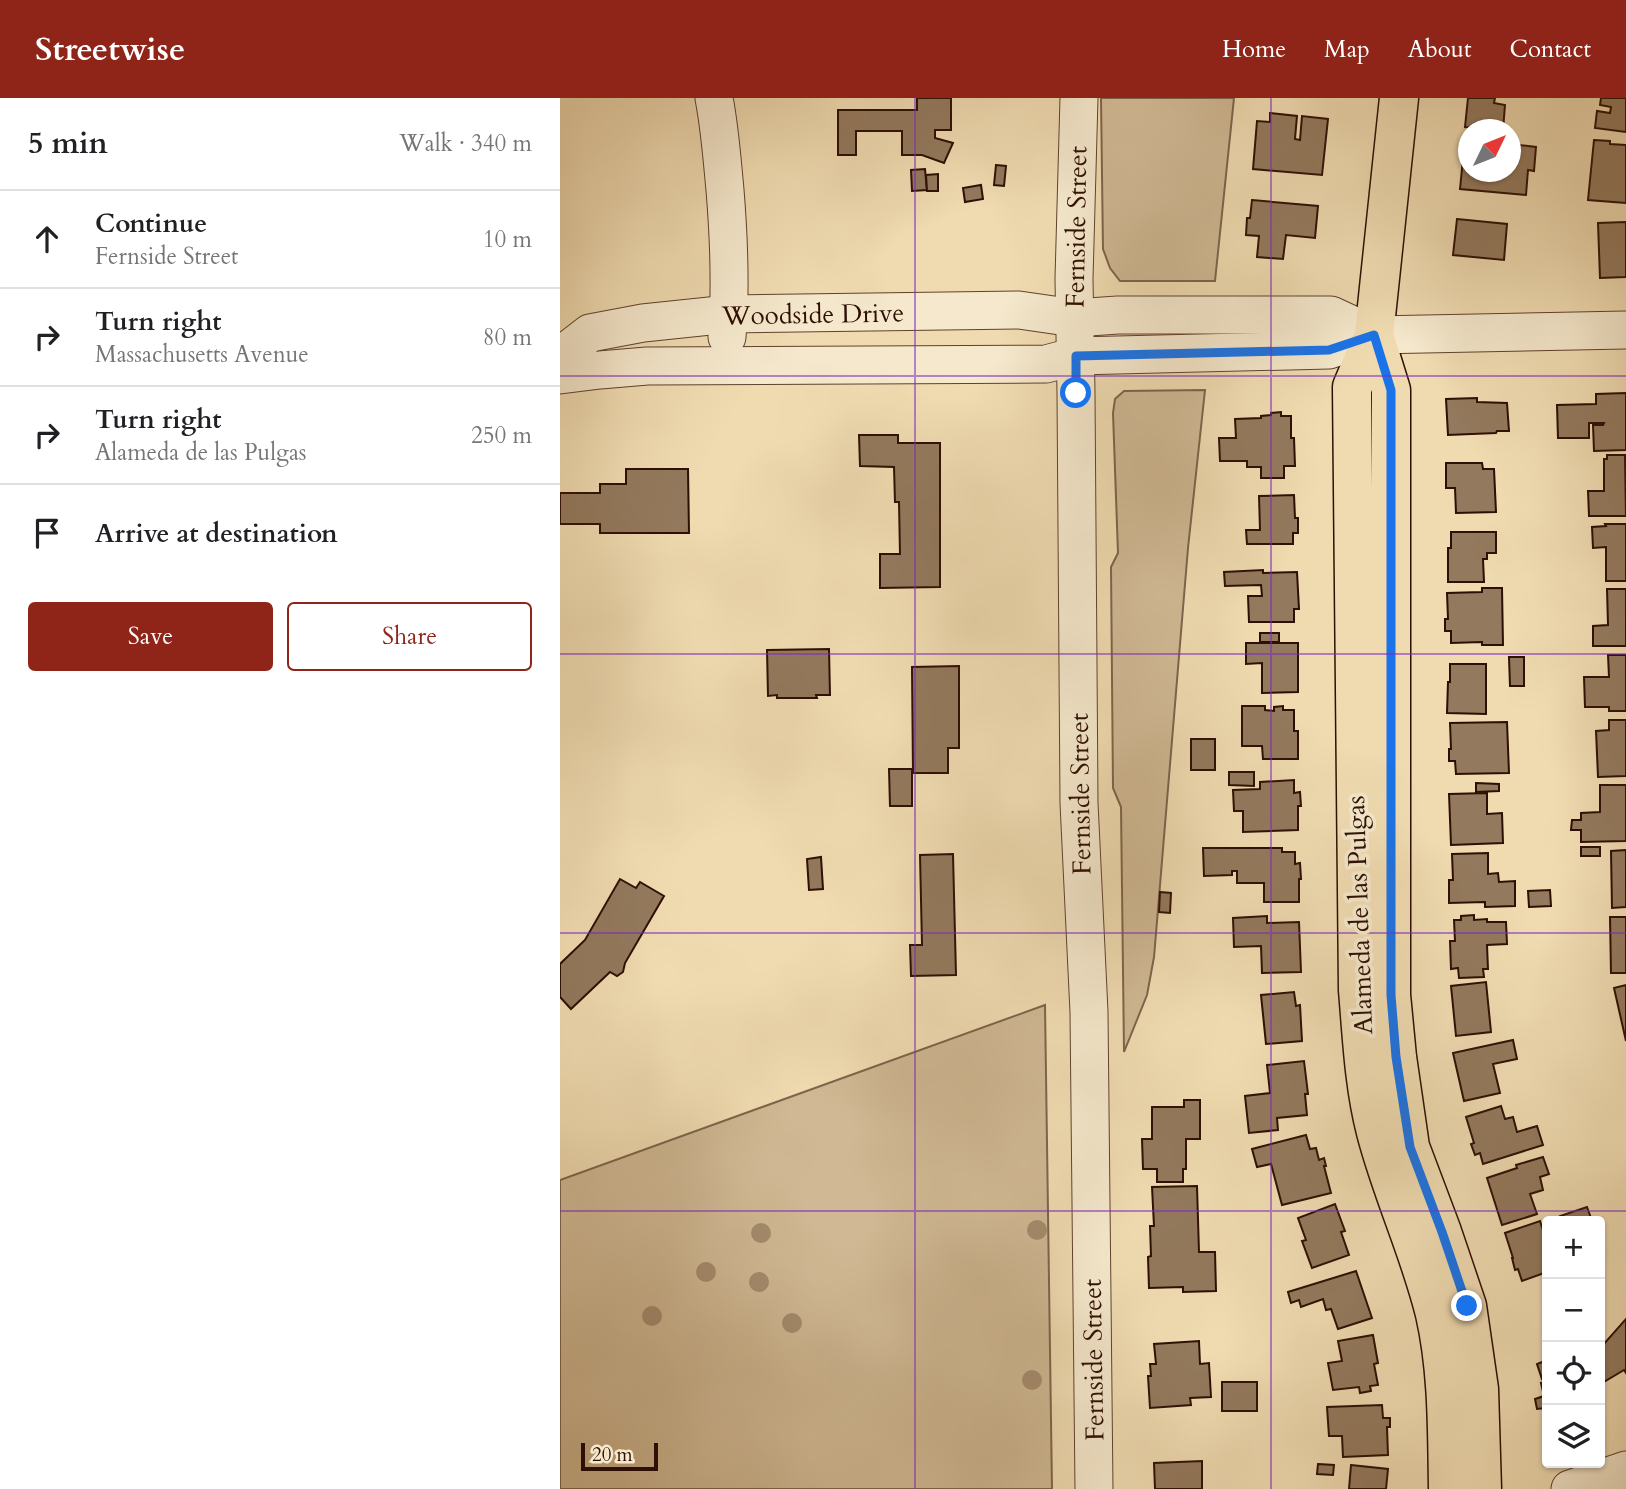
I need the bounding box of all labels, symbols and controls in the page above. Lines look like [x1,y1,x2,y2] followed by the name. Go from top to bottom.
[35,27,185,72] text: Streetwise
[1222,33,1286,66] text: Home
[1324,33,1370,66] text: Map
[1408,33,1472,66] text: About
[1510,33,1591,66] text: Contact
[1458,119,1521,182] north arrow
[28,123,108,164] text: 5 min
[399,128,532,159] text: Walk · 340 m
[1058,146,1095,308] street label: Fernside Street
[95,206,207,241] text: Continue
[28,220,66,258] icon: ahead
[483,224,532,255] text: 10 m
[95,241,238,272] text: Fernside Street
[721,295,904,334] street label: Woodside Drive
[95,304,222,339] text: Turn right
[28,318,66,356] icon: right
[483,322,532,353] text: 80 m
[95,339,309,370] text: Massachusetts Avenue
[1060,377,1091,408] route start
[95,402,222,437] text: Turn right
[28,416,66,454] icon: right
[471,420,532,451] text: 250 m
[95,437,307,468] text: Alameda de las Pulgas
[28,514,66,552] icon: arrive
[95,516,338,551] text: Arrive at destination
[28,602,273,671] button: Save
[287,602,532,671] button: Share
[1062,713,1099,875] street label: Fernside Street
[1338,795,1381,1035] street label: Alameda de las Pulgas
[1542,1216,1605,1468] map controls
[1542,1216,1605,1279] button: +
[1075,1279,1112,1441] street label: Fernside Street
[1542,1279,1605,1342] button: −
[1451,1290,1482,1321] route end
[1542,1342,1605,1405] button: locate
[1542,1405,1605,1468] button: layers
[581,1440,658,1472] scale bar
[592,1442,633,1468] text: 20 m

